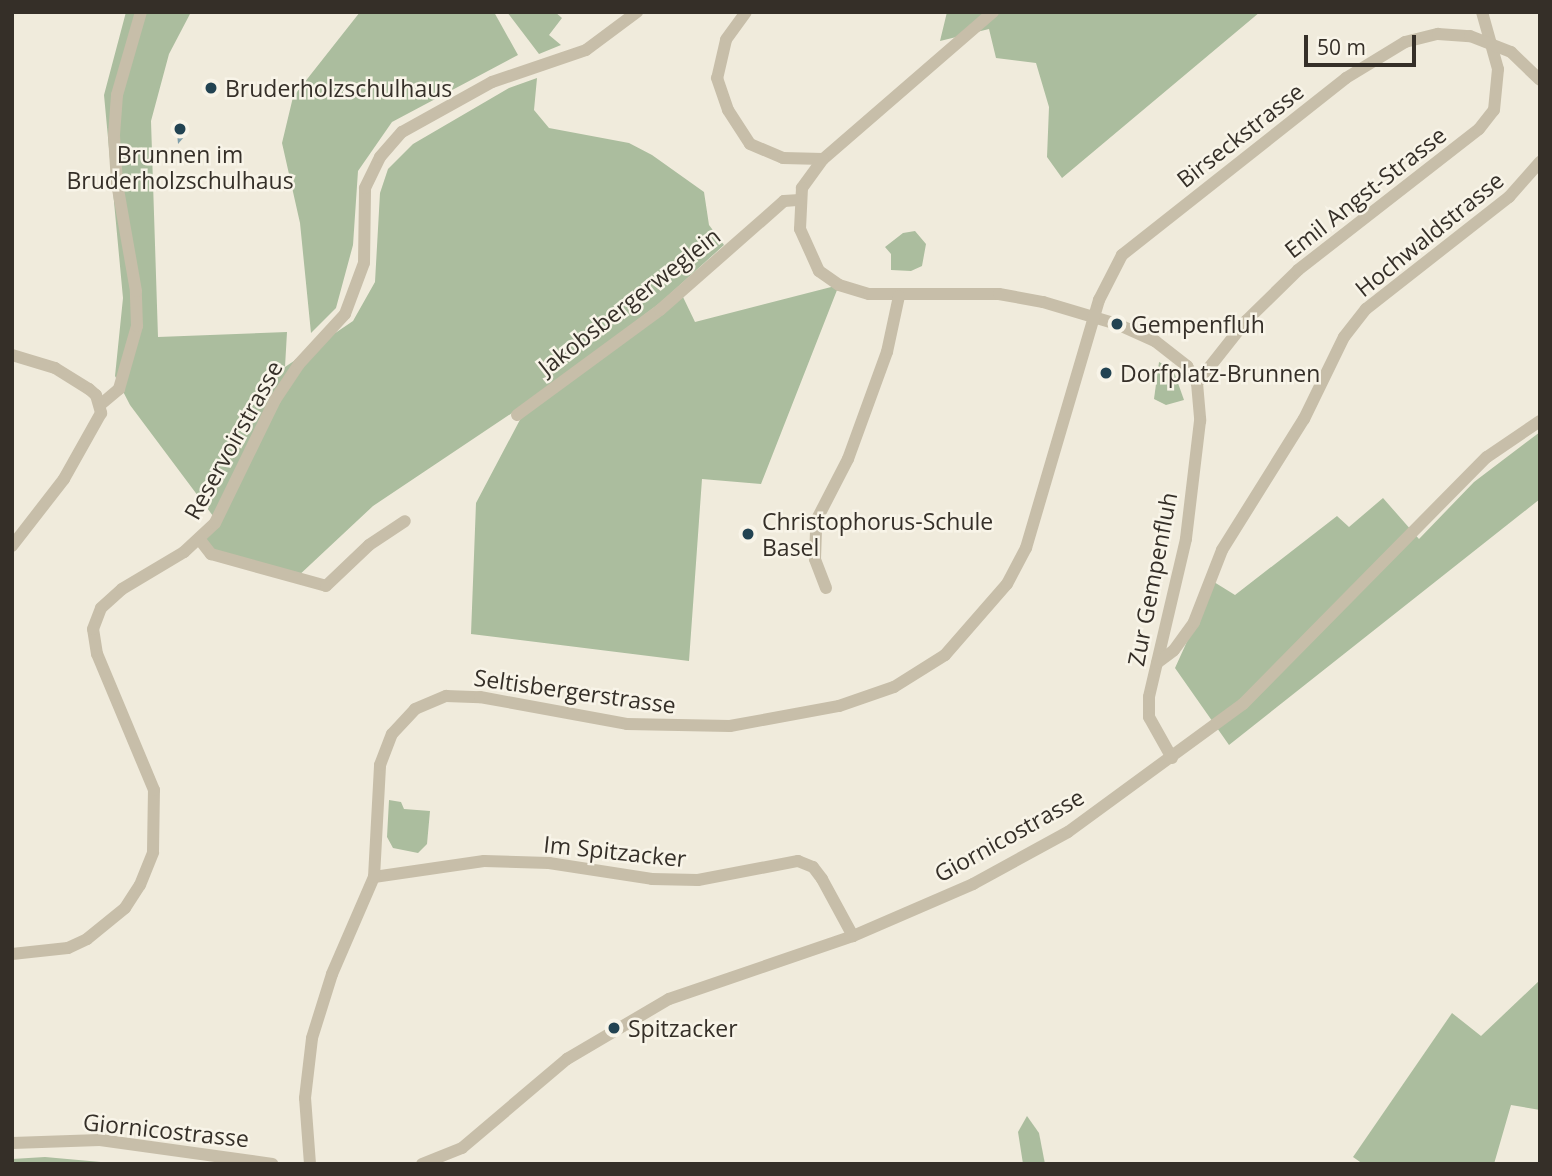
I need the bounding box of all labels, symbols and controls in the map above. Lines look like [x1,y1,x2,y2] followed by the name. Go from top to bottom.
[1307,21,1419,65] scale bar
[1317,33,1366,61] text: 50 m
[225,74,452,102] place label: Bruderholzschulhaus
[1171,77,1309,193] street label: Birseckstrasse
[203,80,219,96] marker: Bruderholzschulhaus
[1279,120,1451,264] street label: Emil Angst-Strasse
[172,121,188,137] marker: Brunnen im Bruderholzschulhaus
[66,140,294,194] place label: Brunnen im Bruderholzschulhaus
[1349,166,1509,302] street label: Hochwaldstrasse
[533,221,725,381] street label: Jakobsbergerweglein
[1131,310,1265,338] place label: Gempenfluh
[1109,316,1125,332] marker: Gempenfluh
[178,356,288,524] street label: Reservoirstrasse
[1120,359,1320,387] place label: Dorfplatz-Brunnen
[1098,365,1114,381] marker: Dorfplatz-Brunnen
[1122,490,1182,668] street label: Zur Gempenfluh
[762,507,993,561] place label: Christophorus-Schule Basel
[740,526,756,542] marker: Christophorus-Schule Basel
[472,663,678,719] street label: Seltisbergerstrasse
[929,783,1089,887] street label: Giornicostrasse
[542,830,688,872] street label: Im Spitzacker
[628,1014,738,1042] place label: Spitzacker
[606,1020,622,1036] marker: Spitzacker
[82,1108,250,1152] street label: Giornicostrasse

